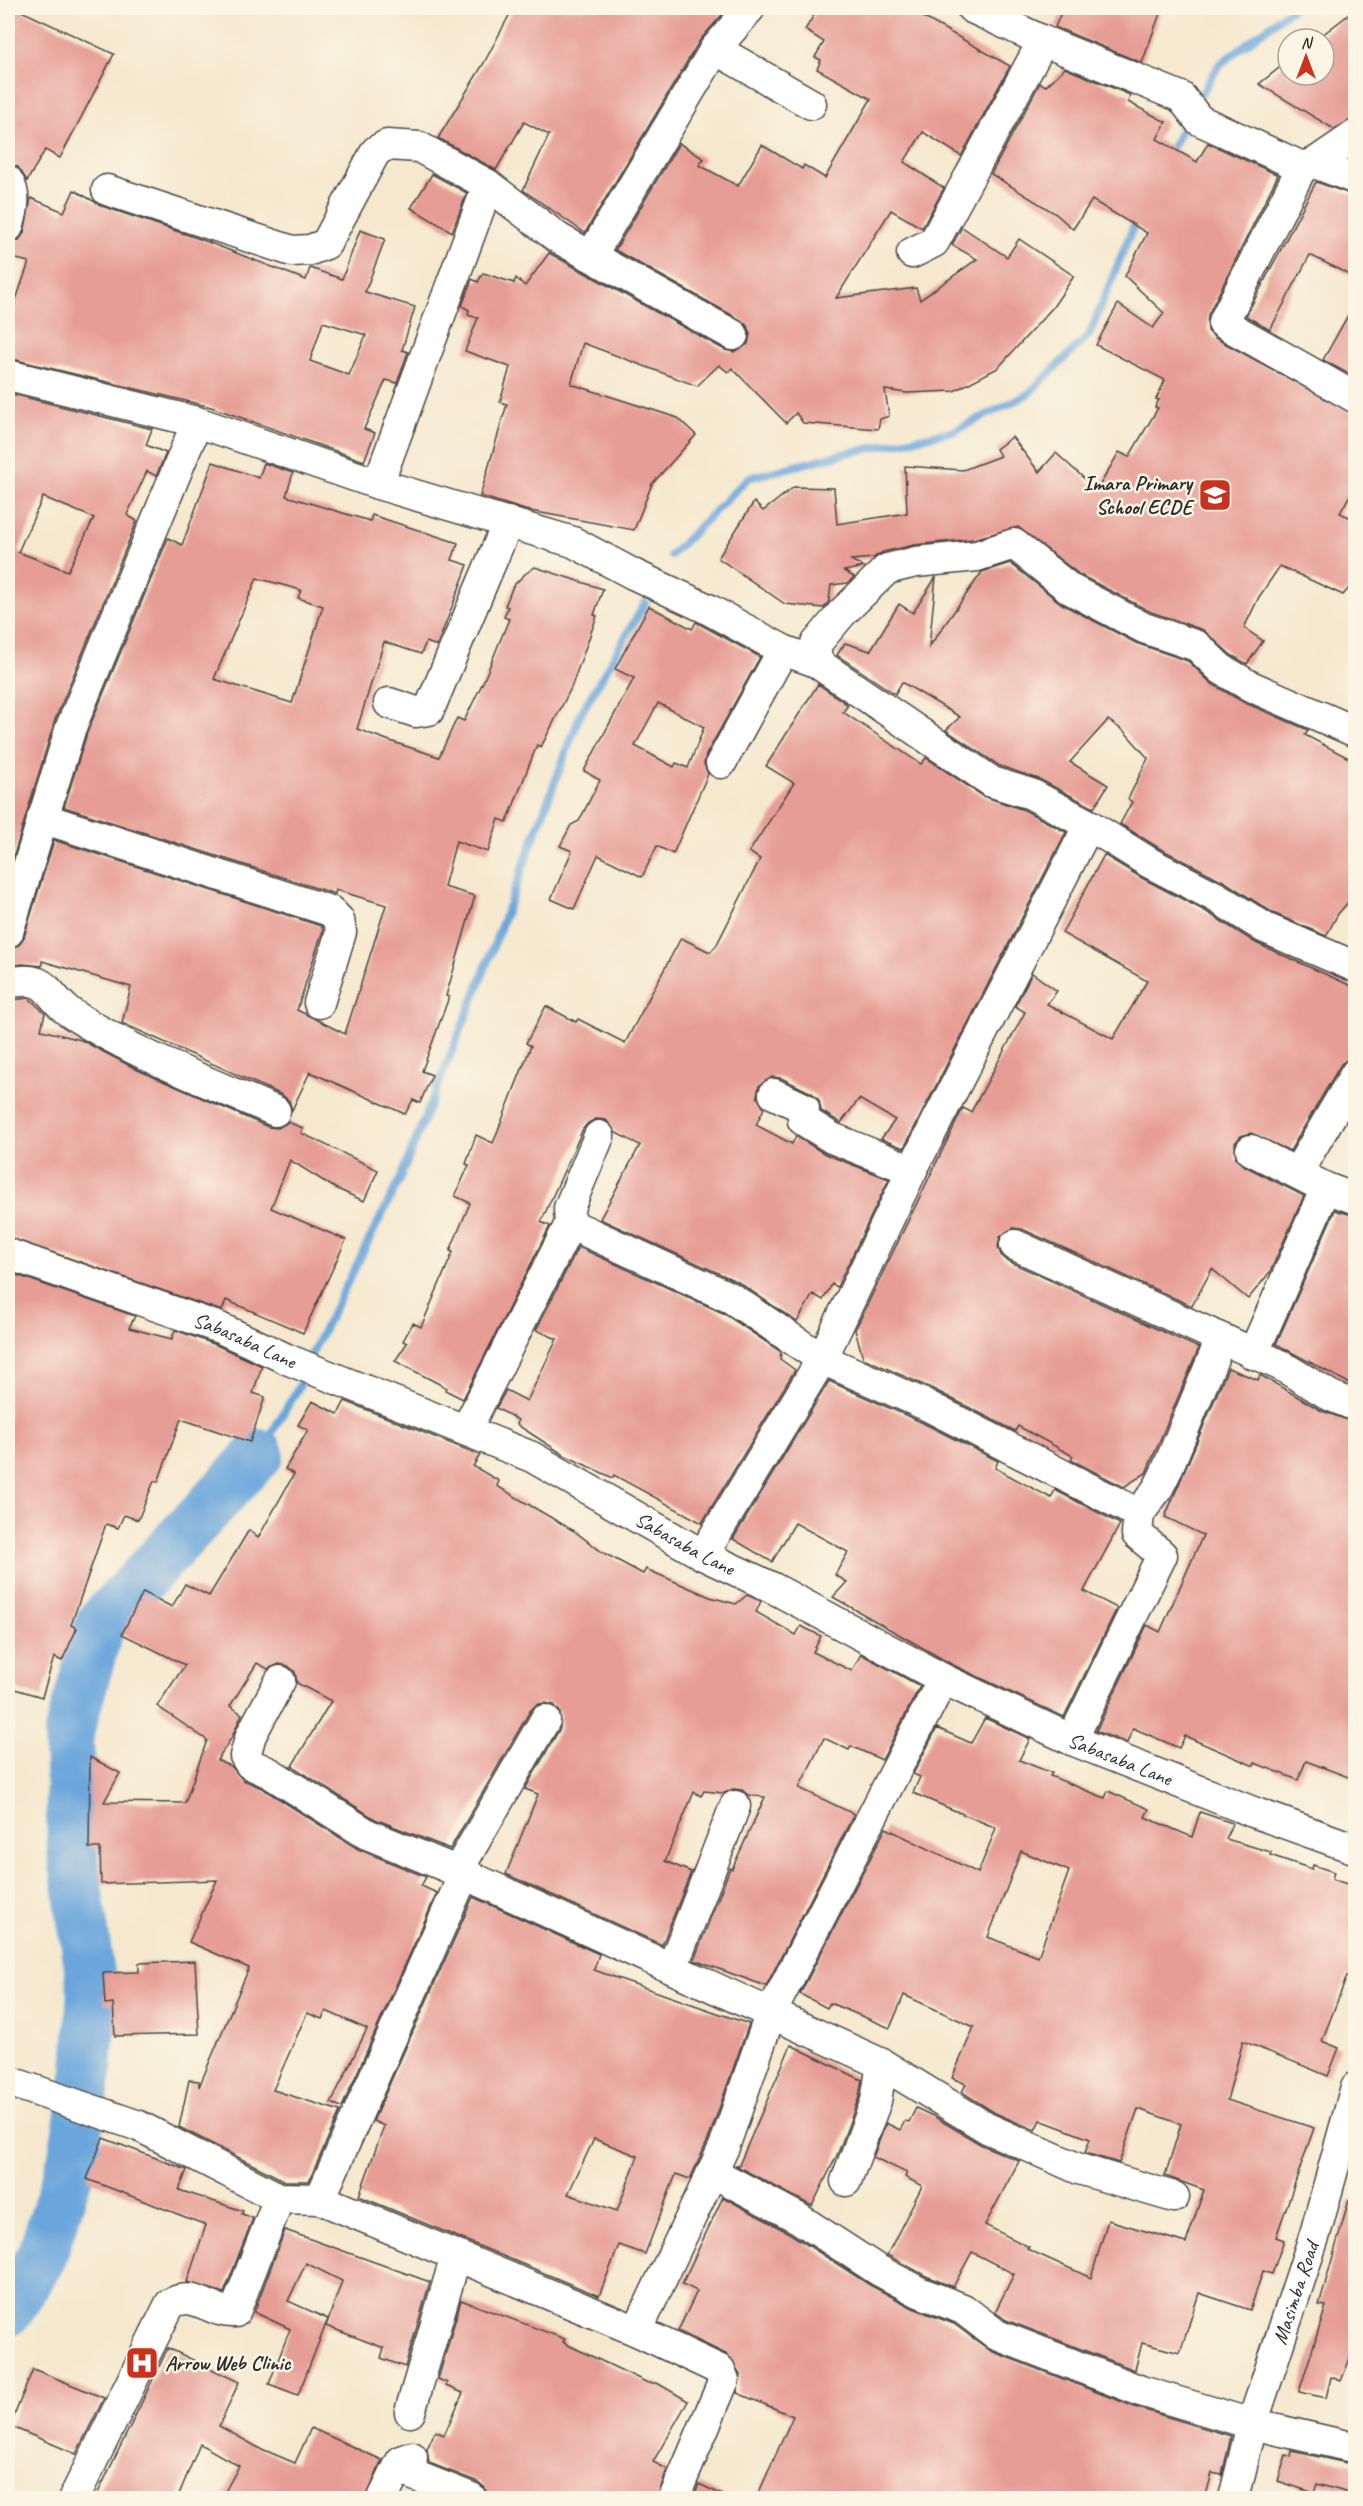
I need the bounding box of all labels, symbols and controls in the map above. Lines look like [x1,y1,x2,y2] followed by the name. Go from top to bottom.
[1276,27,1336,87] north arrow
[1301,33,1314,53] text: N
[1083,470,1195,520] place label: Imara Primary School ECDE
[1197,477,1233,513] school or university icon: Imara Primary School ECDE
[190,1307,301,1375] street label: Sabasaba Lane
[630,1506,740,1582] street label: Sabasaba Lane
[1064,1727,1177,1792] street label: Sabasaba Lane
[1266,2235,1326,2348] street label: Masimba Road
[124,2345,160,2381] hospital icon: Arrow Web Clinic
[165,2350,292,2376] place label: Arrow Web Clinic

